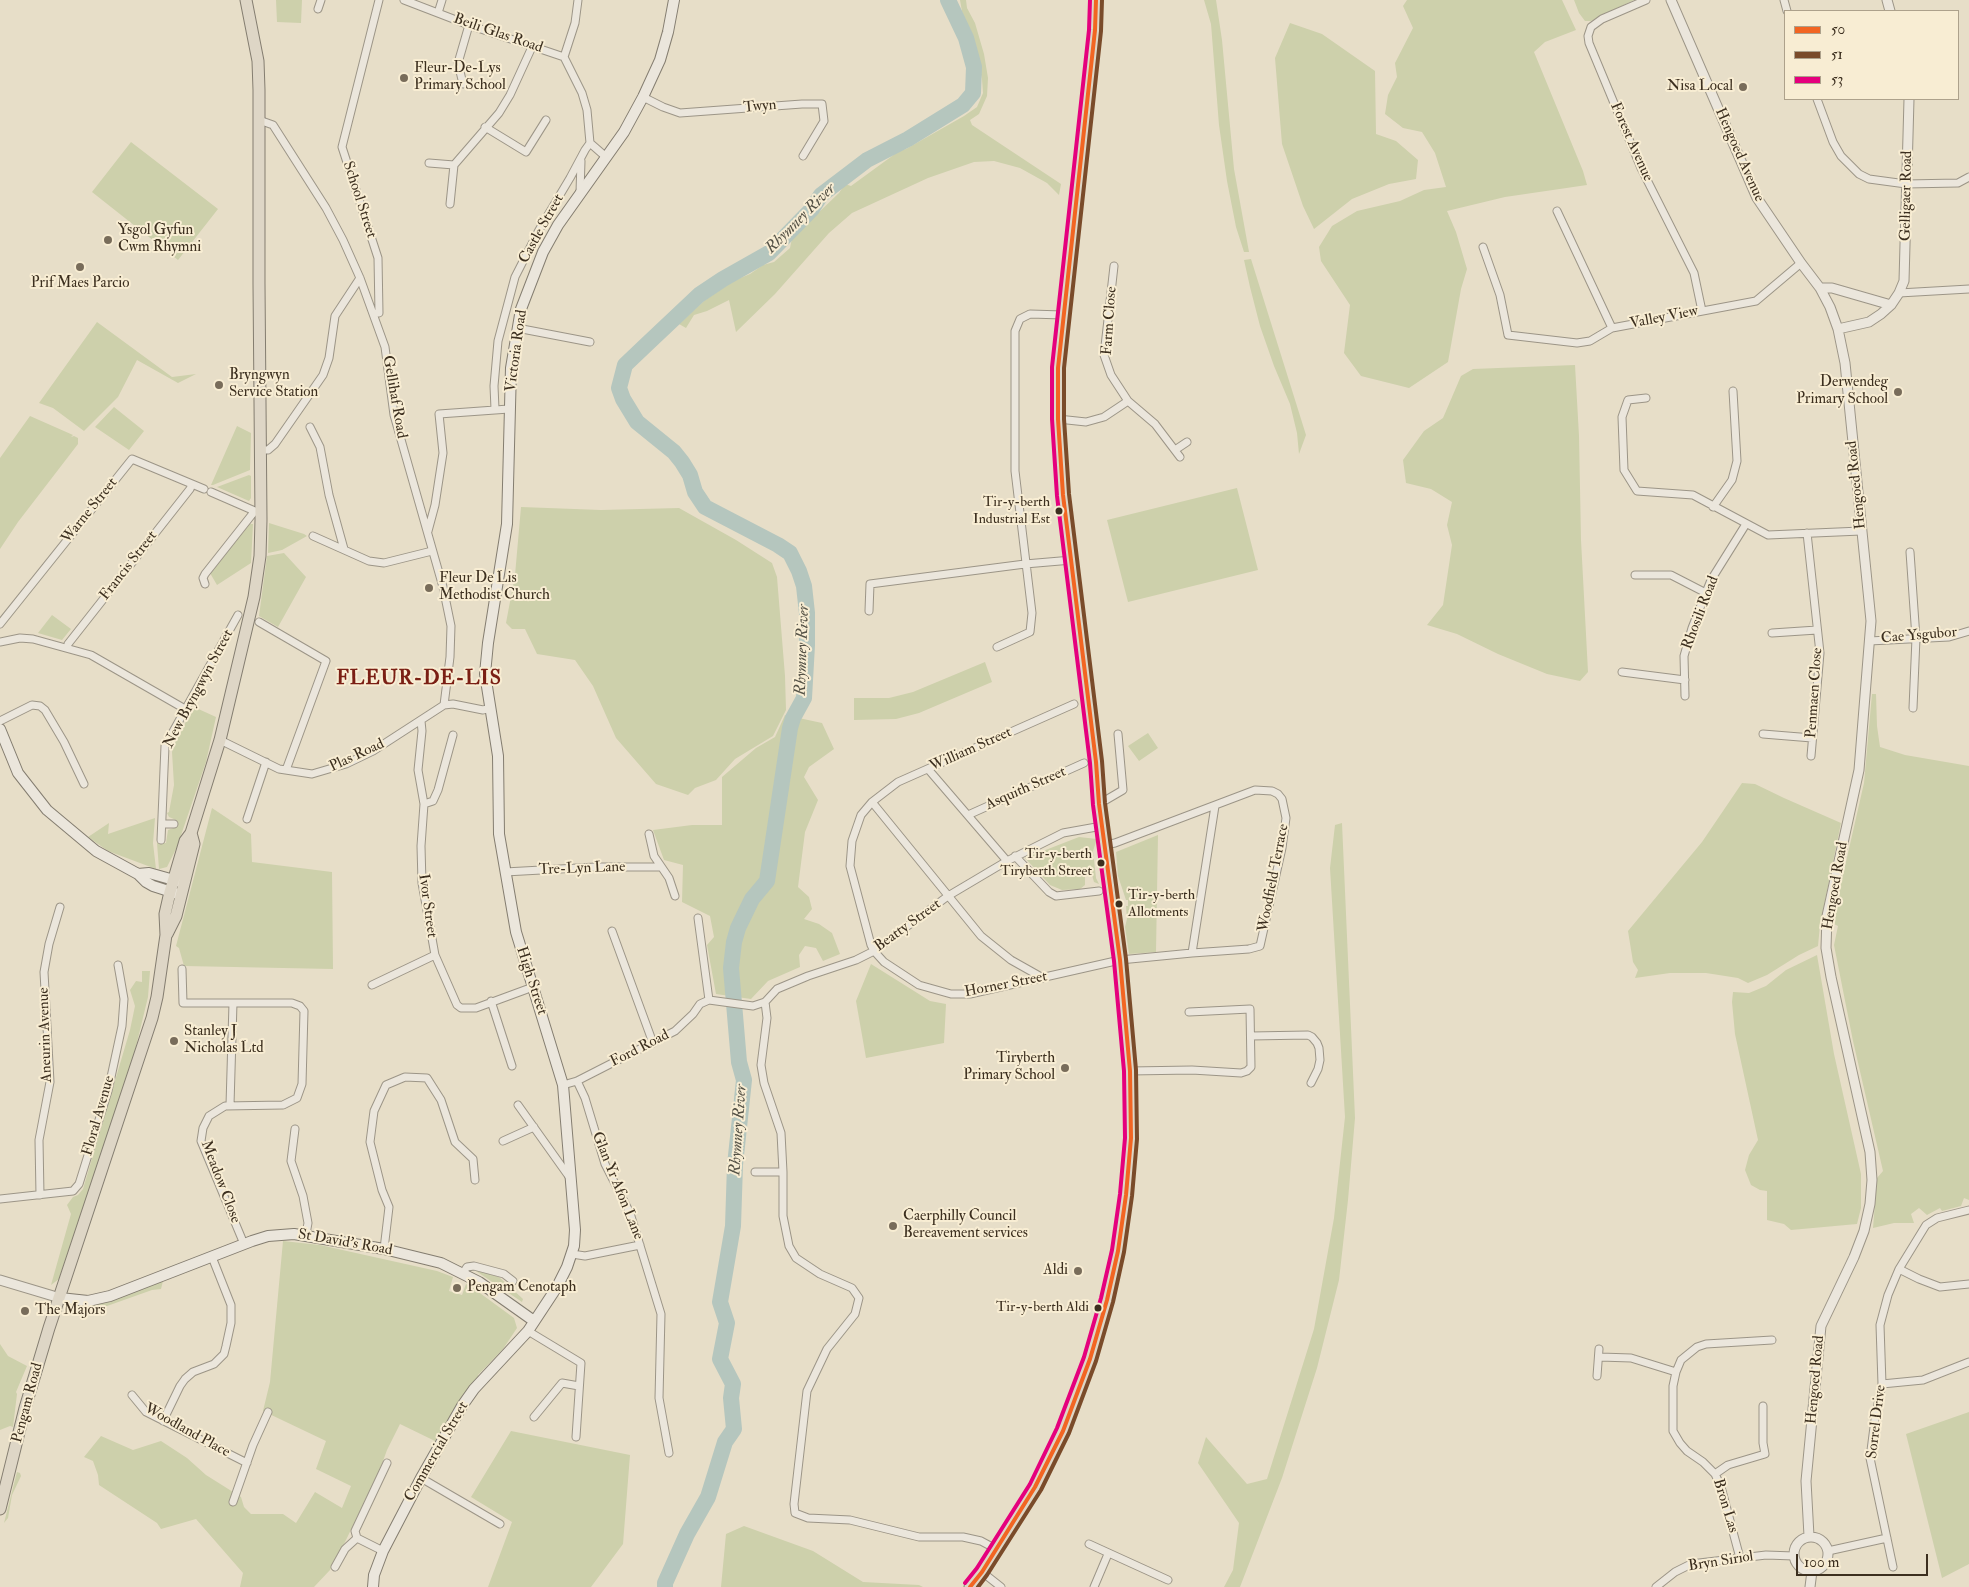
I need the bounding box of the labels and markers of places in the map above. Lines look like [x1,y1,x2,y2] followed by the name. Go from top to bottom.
[414,60,506,95] place label: Fleur-De-Lys Primary School
[398,72,410,84] marker: Fleur-De-Lys Primary School
[1667,78,1733,96] place label: Nisa Local
[1737,81,1749,93] marker: Nisa Local
[118,222,201,257] place label: Ysgol Gyfun Cwm Rhymni
[102,234,114,246] marker: Ysgol Gyfun Cwm Rhymni
[74,261,86,273] marker: Prif Maes Parcio
[31,275,129,293] place label: Prif Maes Parcio
[229,367,318,402] place label: Bryngwyn Service Station
[1796,374,1888,409] place label: Derwendeg Primary School
[213,379,225,391] marker: Bryngwyn Service Station
[1892,386,1904,398] marker: Derwendeg Primary School
[973,495,1050,528] place label: Tir-y-berth Industrial Est
[1054,506,1064,516] marker: Tir-y-berth Industrial Est
[439,570,550,605] place label: Fleur De Lis Methodist Church
[423,582,435,594] marker: Fleur De Lis Methodist Church
[1000,847,1092,880] place label: Tir-y-berth Tiryberth Street
[1096,858,1106,868] marker: Tir-y-berth Tiryberth Street
[1128,888,1195,920] place label: Tir-y-berth Allotments
[1114,899,1124,909] marker: Tir-y-berth Allotments
[184,1023,264,1058] place label: Stanley J Nicholas Ltd
[168,1035,180,1047] marker: Stanley J Nicholas Ltd
[963,1050,1055,1085] place label: Tiryberth Primary School
[1059,1062,1071,1074] marker: Tiryberth Primary School
[903,1208,1028,1243] place label: Caerphilly Council Bereavement services
[887,1220,899,1232] marker: Caerphilly Council Bereavement services
[1043,1262,1068,1280] place label: Aldi
[1072,1265,1084,1277] marker: Aldi
[467,1279,576,1297] place label: Pengam Cenotaph
[451,1282,463,1294] marker: Pengam Cenotaph
[996,1300,1089,1316] place label: Tir-y-berth Aldi
[35,1302,105,1320] place label: The Majors
[1093,1303,1103,1313] marker: Tir-y-berth Aldi
[19,1305,31,1317] marker: The Majors

